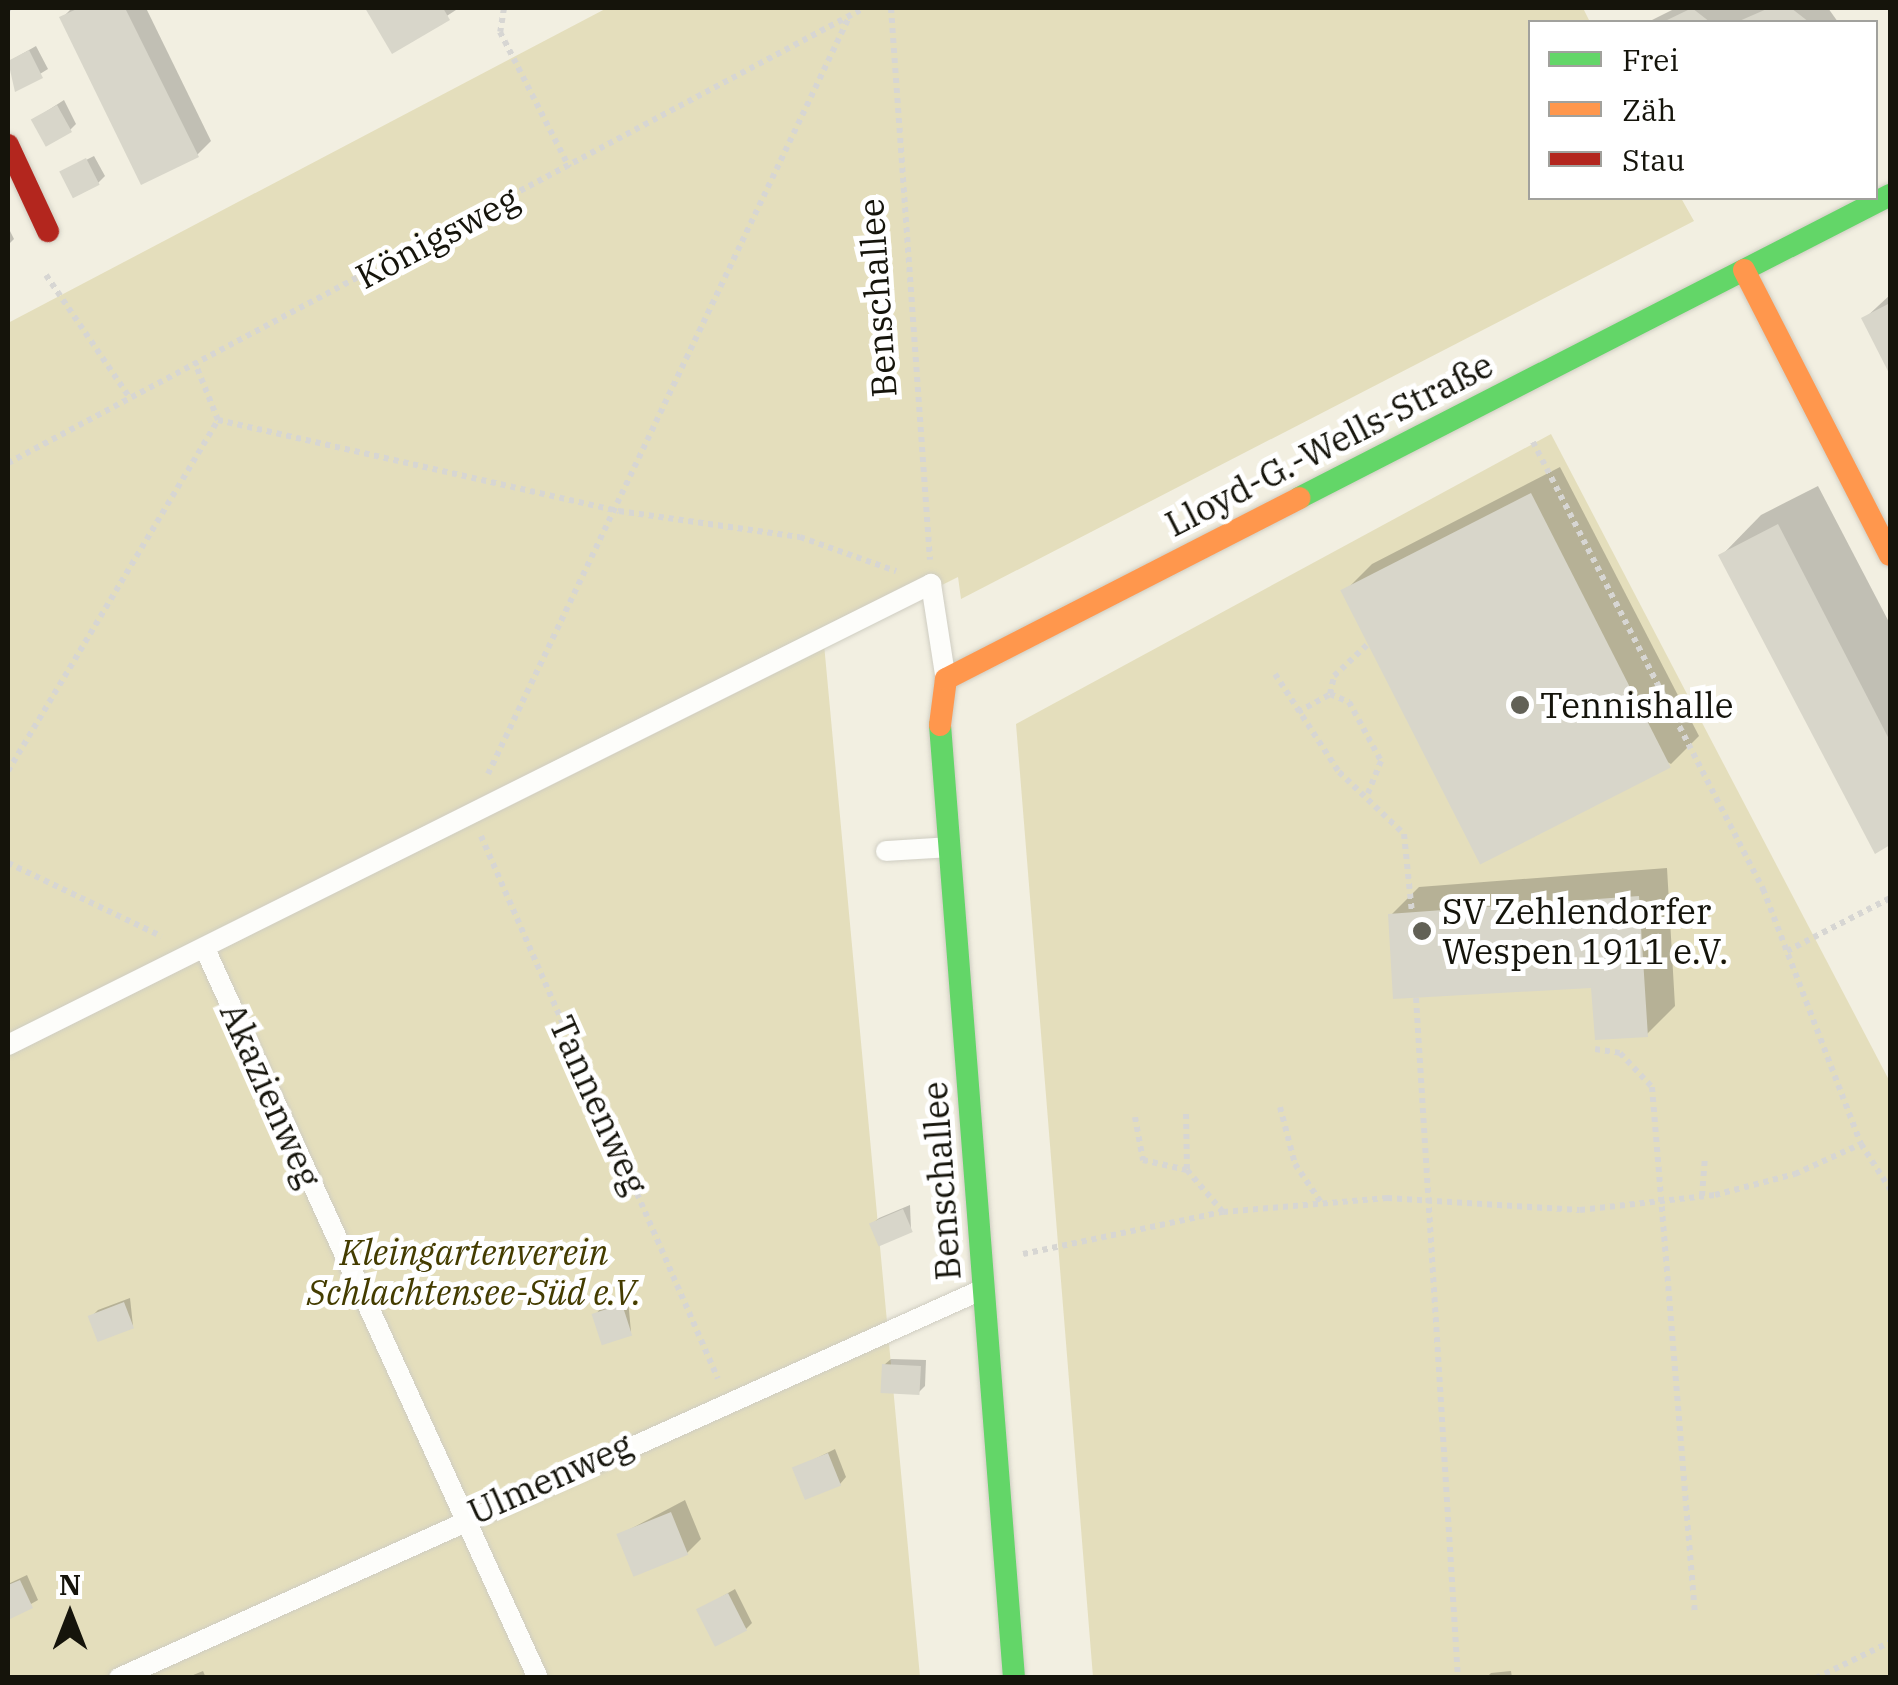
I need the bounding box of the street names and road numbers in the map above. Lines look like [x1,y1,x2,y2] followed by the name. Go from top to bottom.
[349,177,525,297] street label: Königsweg
[849,197,905,399] street label: Benschallee
[1158,343,1500,545] street label: Lloyd-G.-Wells-Straße
[212,996,330,1194] street label: Akazienweg
[541,1009,657,1201] street label: Tannenweg
[913,1080,969,1282] street label: Benschallee
[461,1423,639,1533] street label: Ulmenweg

